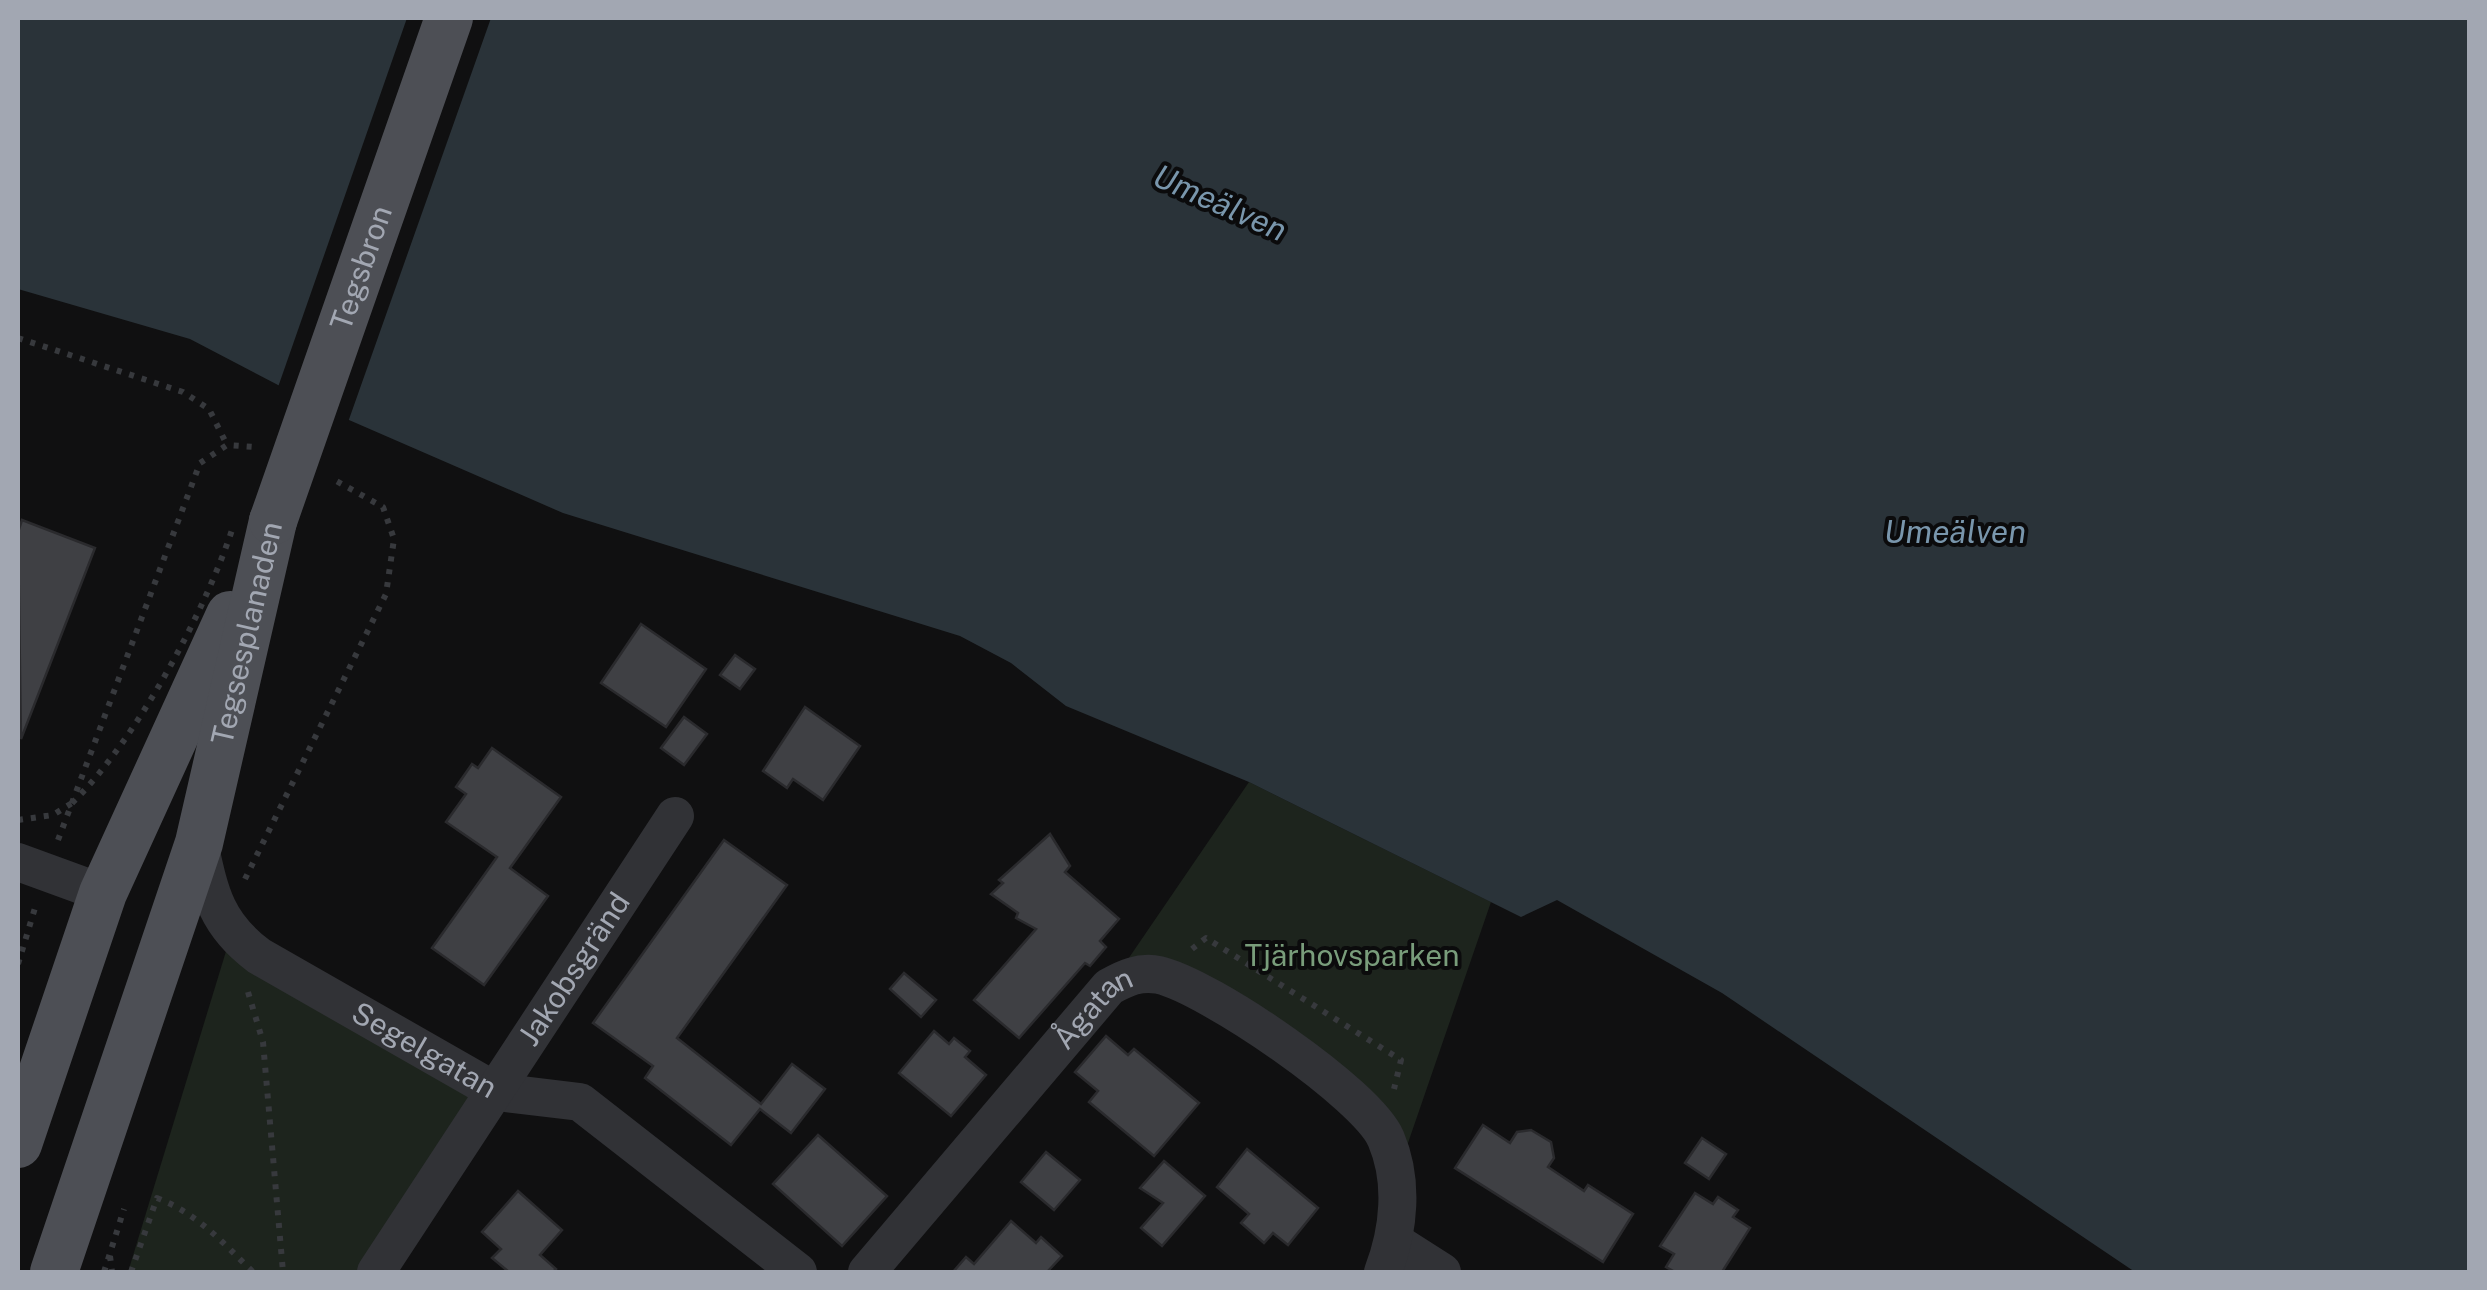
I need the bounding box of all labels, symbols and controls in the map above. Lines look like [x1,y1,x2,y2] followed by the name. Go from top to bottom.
[1148,157,1293,248] water label: Umeälven
[322,201,399,335] street label: Tegsbron
[1884,513,2026,550] water label: Umeälven
[203,518,289,748] street label: Tegsesplanaden
[510,885,637,1052] street label: Jakobsgränd
[1245,937,1460,973] park label: Tjärhovsparken
[1044,959,1138,1056] street label: Ågatan
[346,994,504,1105] street label: Segelgatan

